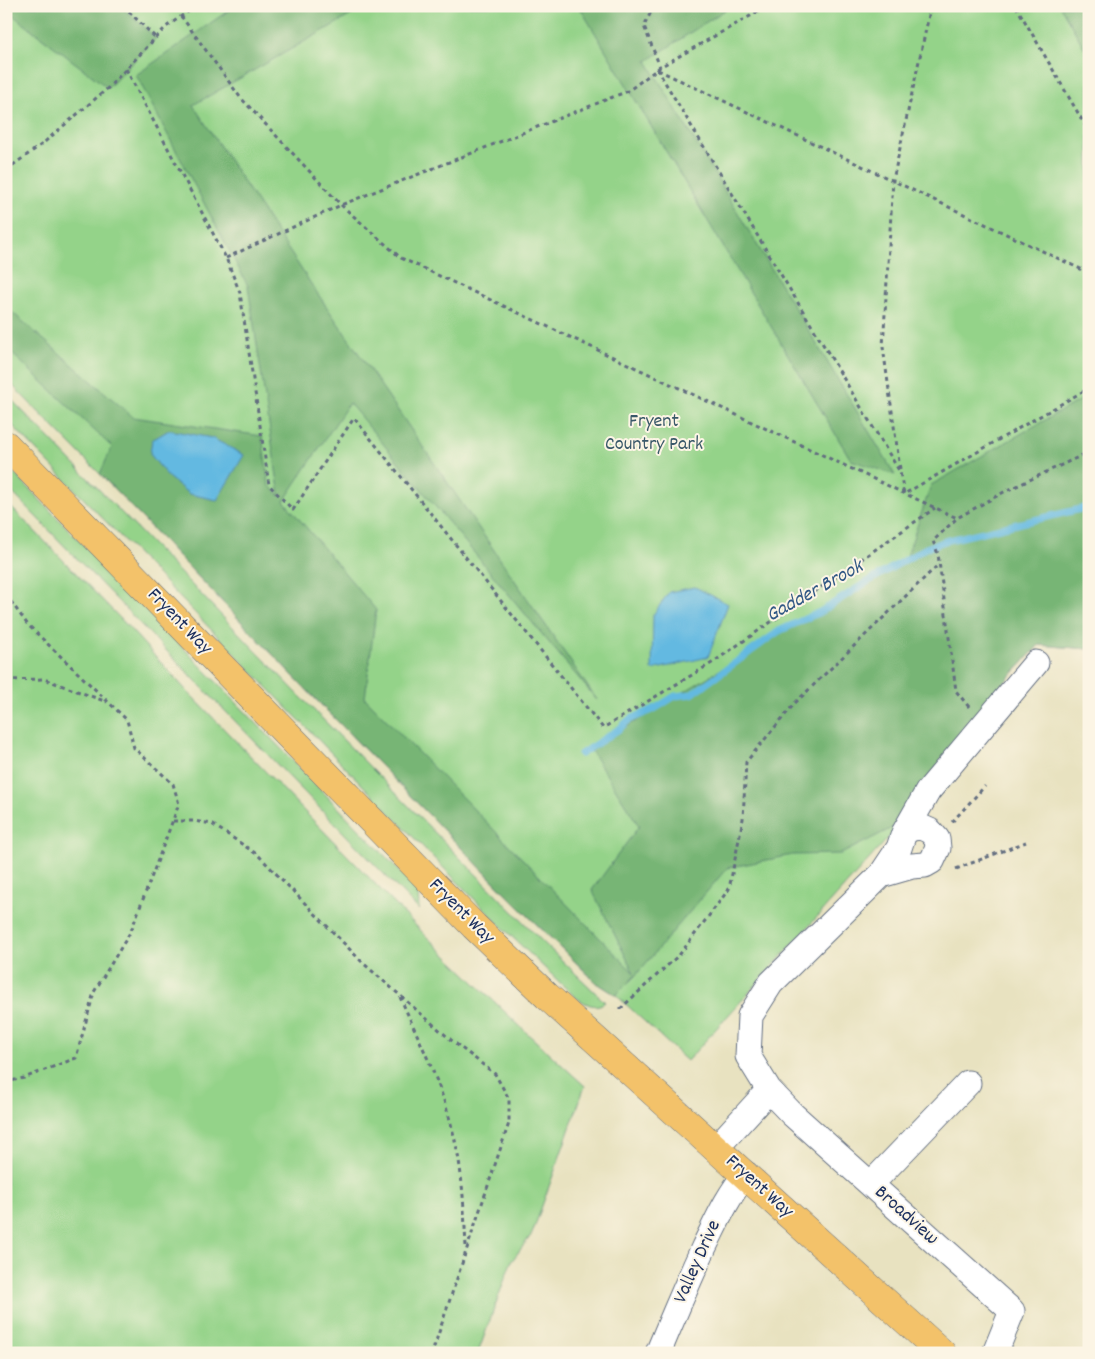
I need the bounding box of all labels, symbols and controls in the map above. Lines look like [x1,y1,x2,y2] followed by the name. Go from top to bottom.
[605,408,703,459] park label: Fryent Country Park
[761,552,871,631] water label: Gadder Brook
[140,582,219,662] street label: Fryent Way
[422,873,501,952] street label: Fryent Way
[719,1149,800,1226] street label: Fryent Way
[868,1179,945,1253] street label: Broadview
[667,1216,729,1308] street label: Valley Drive

